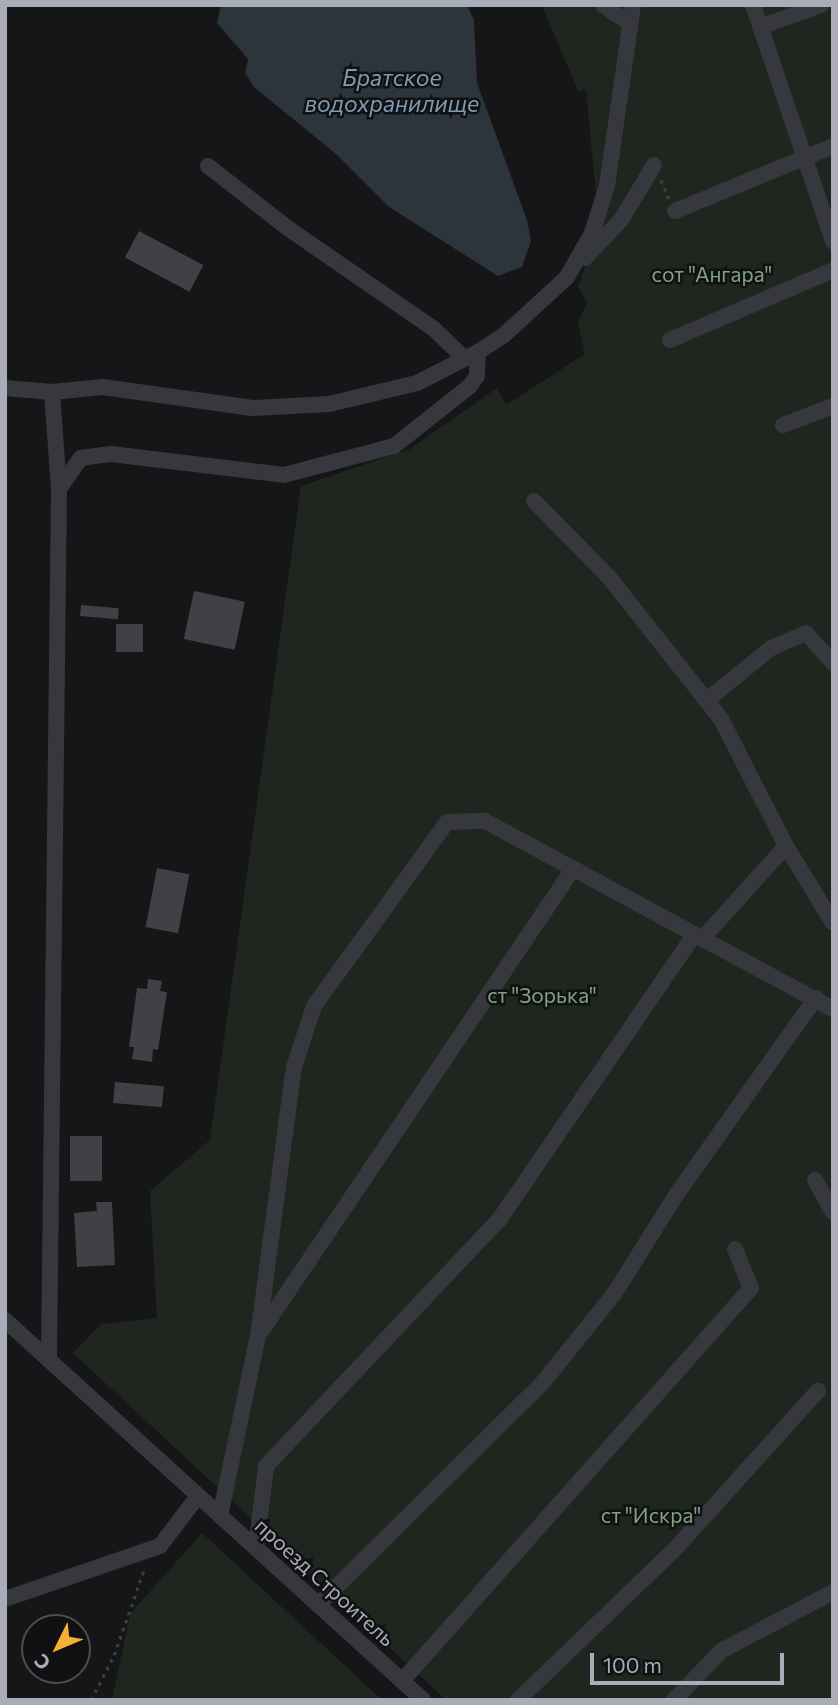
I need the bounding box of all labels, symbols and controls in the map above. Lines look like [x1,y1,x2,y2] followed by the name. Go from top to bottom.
[305,63,479,117] water label: Братское водохранилище
[652,261,772,287] park label: сот "Ангара"
[487,982,597,1008] park label: ст "Зорька"
[601,1502,701,1528] park label: ст "Искра"
[250,1513,400,1651] street label: проезд Строитель
[21,1614,91,1684] north arrow
[593,1638,787,1682] scale bar
[29,1650,55,1675] text: С
[603,1652,662,1677] text: 100 m

